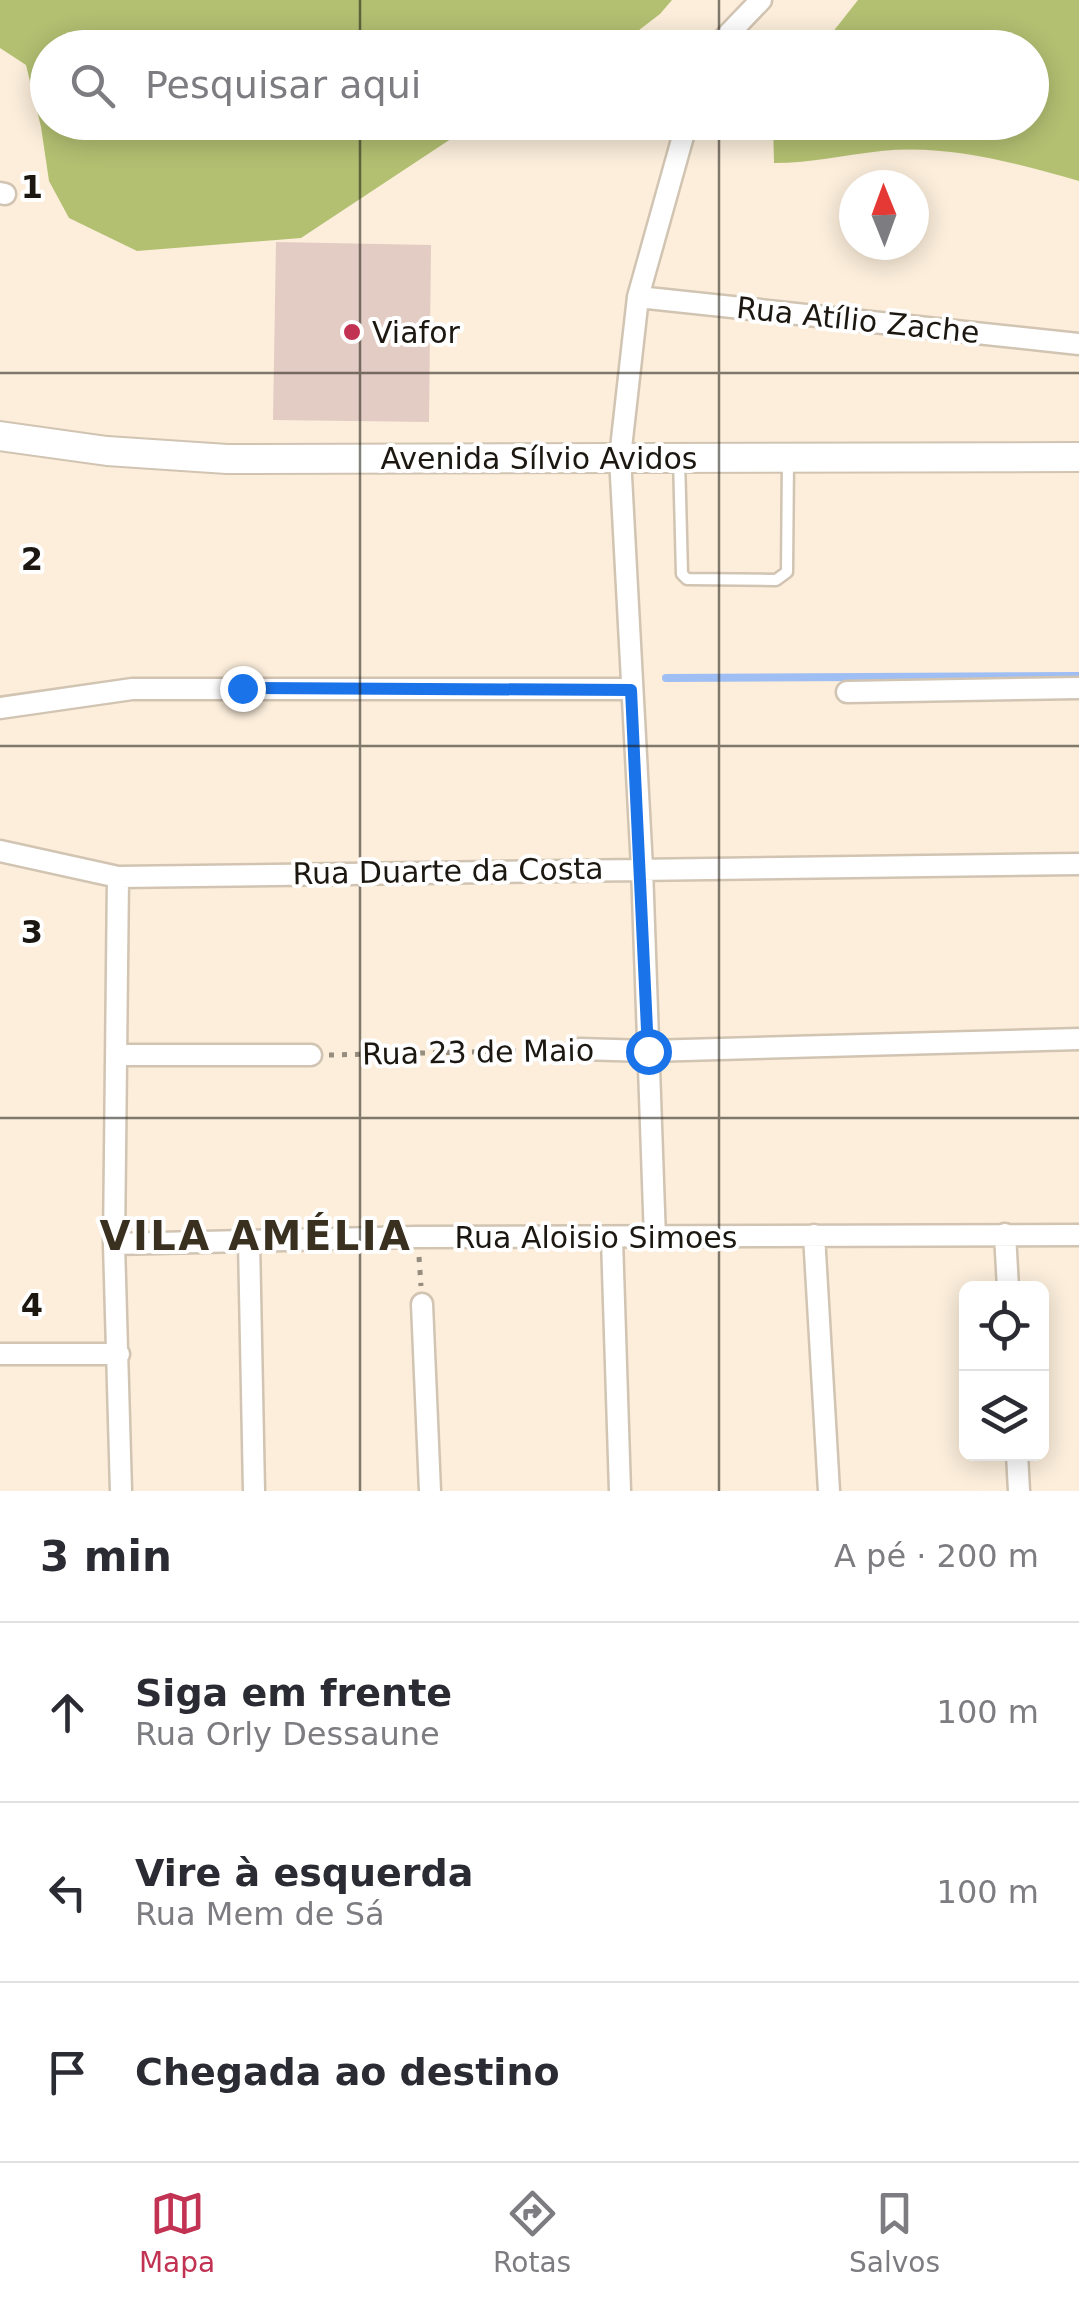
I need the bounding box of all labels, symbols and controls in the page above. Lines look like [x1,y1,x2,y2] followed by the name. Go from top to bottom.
[30,30,1049,140] search box
[65,58,120,113] icon: search
[145,63,421,107] text: Pesquisar aqui
[21,168,43,206] text: 1
[839,170,929,260] north arrow
[735,290,981,350] street label: Rua Atílio Zache
[372,315,460,350] place label: Viafor
[341,321,363,343] marker: Viafor
[381,441,697,476] street label: Avenida Sílvio Avidos
[21,540,43,578] text: 2
[220,666,266,712] route end
[292,851,604,891] street label: Rua Duarte da Costa
[21,913,43,951] text: 3
[626,1029,672,1075] route start
[362,1032,594,1072] street label: Rua 23 de Maio
[99,1212,413,1259] district label: VILA AMÉLIA
[455,1220,737,1255] street label: Rua Aloisio Simoes
[959,1281,1049,1461] map controls
[959,1281,1049,1371] button: locate
[21,1286,43,1324] text: 4
[959,1371,1049,1461] button: layers
[40,1532,172,1581] text: 3 min
[834,1537,1039,1575] text: A pé · 200 m
[135,1671,452,1715] text: Siga em frente
[40,1685,95,1740] icon: ahead
[937,1693,1039,1731] text: 100 m
[135,1715,440,1753] text: Rua Orly Dessaune
[135,1851,473,1895] text: Vire à esquerda
[40,1865,95,1920] icon: left
[937,1873,1039,1911] text: 100 m
[135,1895,385,1933] text: Rua Mem de Sá
[40,2045,95,2100] icon: arrive
[135,2050,560,2094] text: Chegada ao destino
[139,2186,215,2279] tab: Mapa
[493,2186,571,2279] tab: Rotas
[849,2186,940,2279] tab: Salvos

